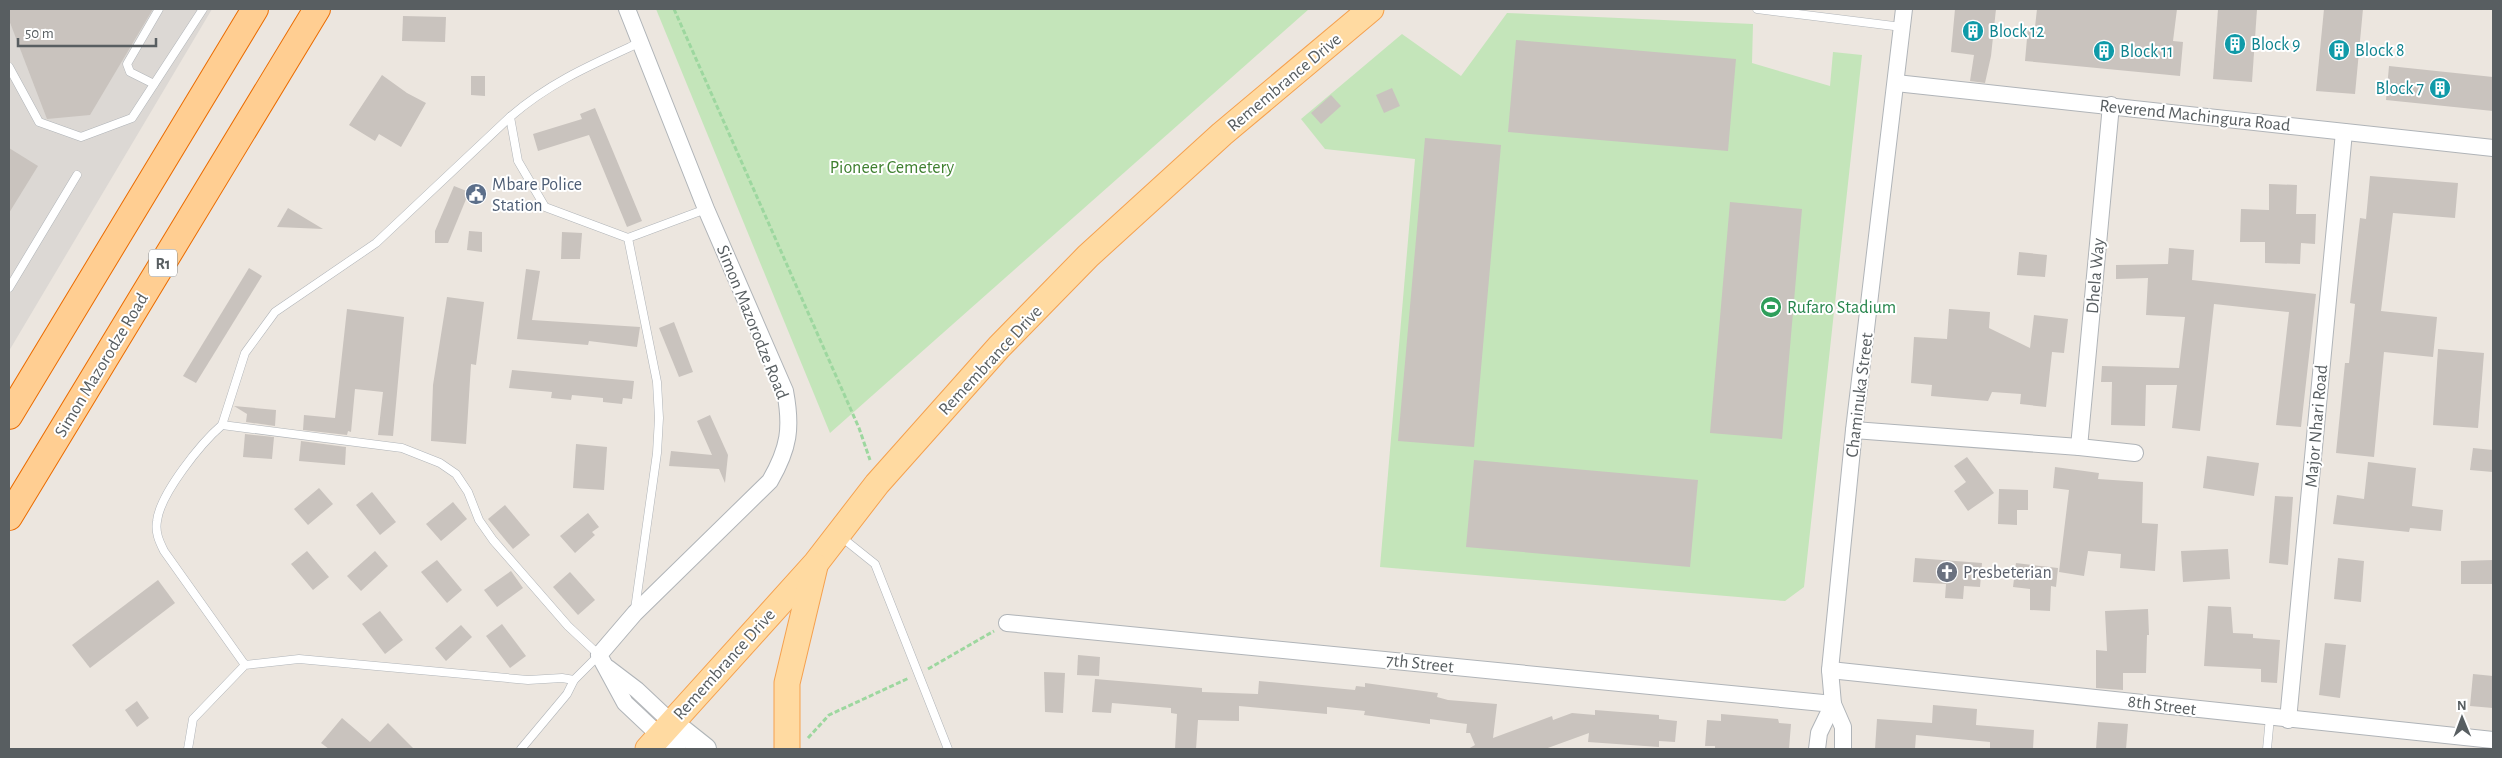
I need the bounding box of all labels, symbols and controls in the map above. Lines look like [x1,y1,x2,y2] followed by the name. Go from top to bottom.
[18,15,155,47] scale bar
[1961,19,1985,43] building icon: Block 12
[1989,23,2044,41] place label: Block 12
[25,26,54,41] text: 50 m
[1224,30,1345,135] street label: Remembrance Drive
[2223,32,2247,56] building icon: Block 9
[2251,36,2301,54] place label: Block 9
[2327,38,2351,62] building icon: Block 8
[2092,39,2116,63] building icon: Block 11
[2355,42,2405,60] place label: Block 8
[2120,43,2173,61] place label: Block 11
[2428,76,2452,100] building icon: Block 7
[2375,80,2424,98] place label: Block 7
[2099,97,2291,135] street label: Reverend Machingura Road
[830,159,955,177] park label: Pioneer Cemetery
[492,176,582,215] place label: Mbare Police Station
[464,182,488,206] public building icon: Mbare Police Station
[2084,237,2108,315] street label: Dhela Way
[713,243,791,402] street label: Simon Mazorodze Road
[149,250,177,276] road number: R1
[52,290,152,441] street label: Simon Mazorodze Road
[1759,295,1783,319] sports icon: Rufaro Stadium
[1787,299,1896,317] place label: Rufaro Stadium
[936,302,1046,419] street label: Remembrance Drive
[1843,331,1877,459] street label: Chaminuka Street
[2303,364,2331,488] street label: Major Nhari Road
[1935,560,1959,584] church icon: Presbeterian
[1963,564,2052,582] place label: Presbeterian
[670,606,779,724] street label: Remembrance Drive
[1385,651,1455,677] street label: 7th Street
[2127,693,2197,719] street label: 8th Street
[2437,693,2487,743] north arrow
[2457,699,2467,713] text: N

